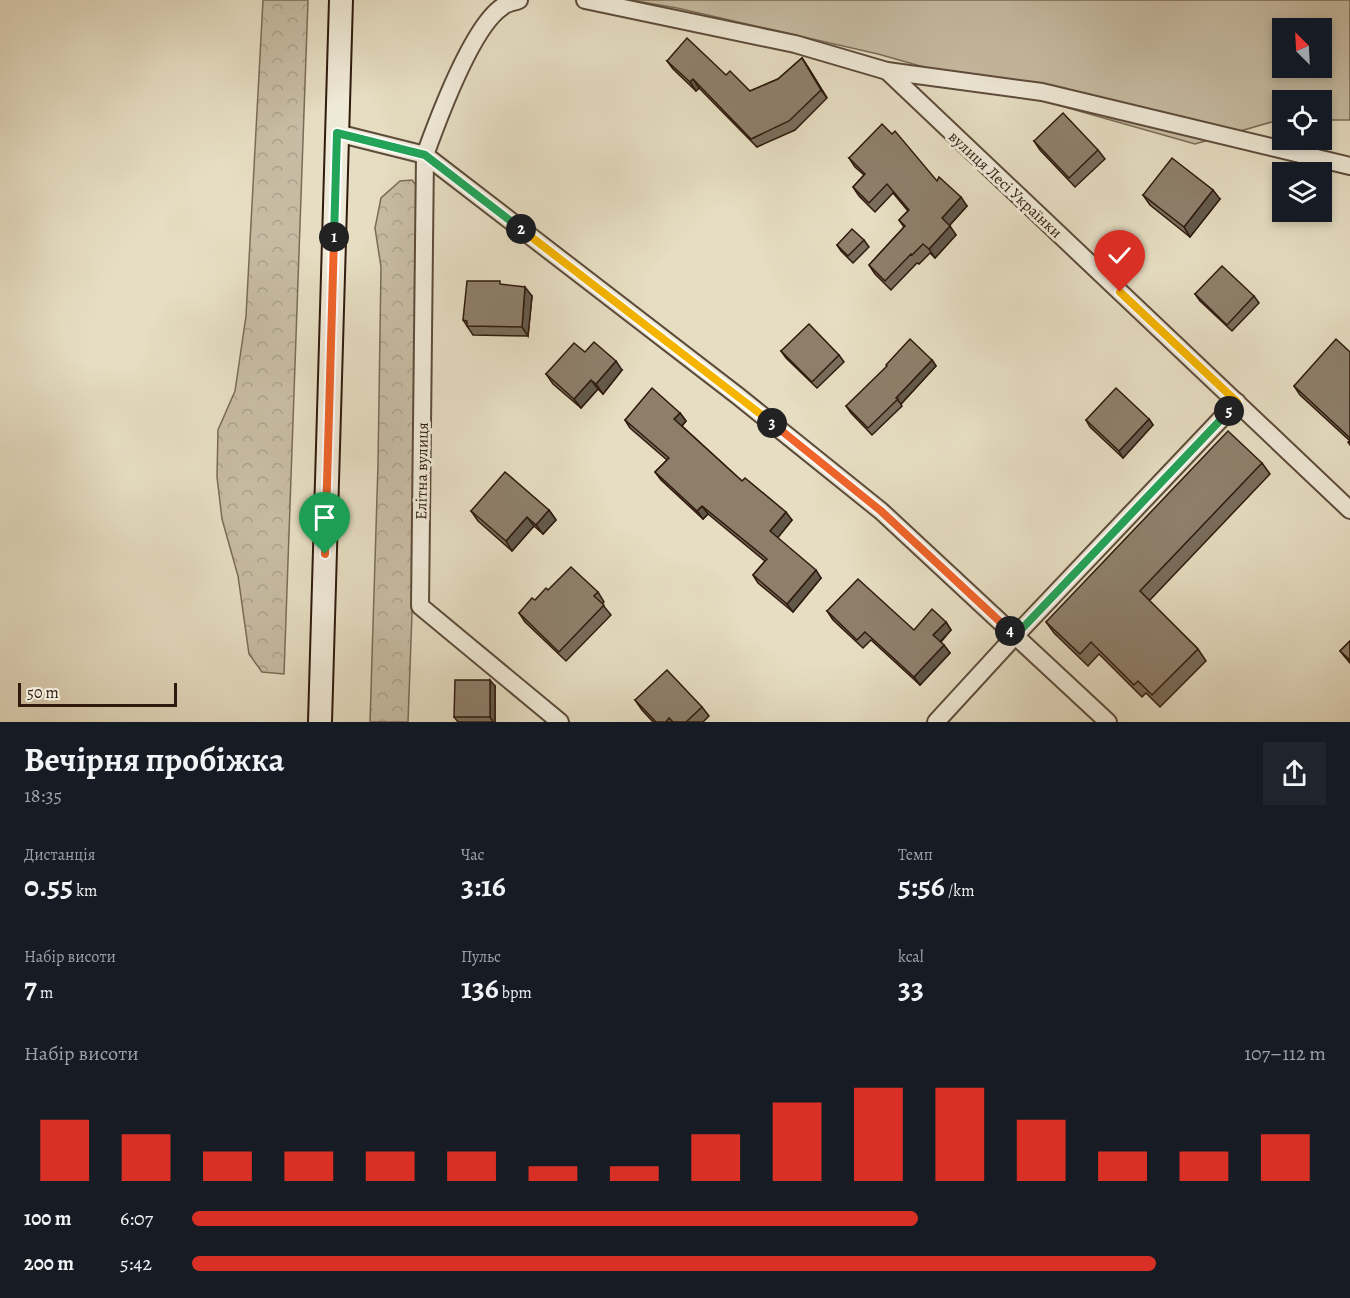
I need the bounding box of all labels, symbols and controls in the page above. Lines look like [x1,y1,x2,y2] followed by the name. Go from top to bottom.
[1272,18,1332,78] north arrow
[1272,18,1332,222] map controls
[1272,90,1332,150] button: locate
[944,126,1067,243] street label: вулиця Лесі Українки
[1272,162,1332,222] button: layers
[506,214,536,244] pin: 2
[517,218,525,240] text: 2
[319,222,349,252] pin: 1
[331,226,337,248] text: 1
[1094,230,1145,292] pin
[1103,239,1136,272] icon: check
[1214,396,1244,426] pin: 5
[1226,400,1232,422] text: 5
[757,408,787,438] pin: 3
[769,412,775,434] text: 3
[410,422,434,520] street label: Елітна вулиця
[299,492,350,554] pin
[308,501,341,534] icon: arrive
[995,616,1025,646] pin: 4
[1006,620,1014,642] text: 4
[18,680,177,708] scale bar
[27,682,59,704] text: 50 m
[24,737,284,782] text: Вечірня пробіжка
[1263,742,1326,805] button: share
[24,782,62,809] text: 18:35
[24,844,95,866] text: Дистанція
[461,844,485,866] text: Час
[898,844,933,866] text: Темп
[24,866,73,906] text: 0.55
[461,866,506,906] text: 3:16
[898,866,945,906] text: 5:56
[73,880,97,902] text: km
[945,880,974,902] text: /km
[24,946,116,968] text: Набір висоти
[461,946,501,968] text: Пульс
[898,946,924,968] text: kcal
[24,968,37,1008] text: 7
[461,968,499,1008] text: 136
[898,968,924,1008] text: 33
[37,982,53,1004] text: m
[499,982,532,1004] text: bpm
[24,1040,139,1067] text: Набір висоти
[1244,1040,1326,1067] text: 107–112 m
[24,1205,72,1232] text: 100 m
[120,1205,153,1232] text: 6:07
[24,1250,74,1277] text: 200 m
[120,1250,152,1277] text: 5:42

